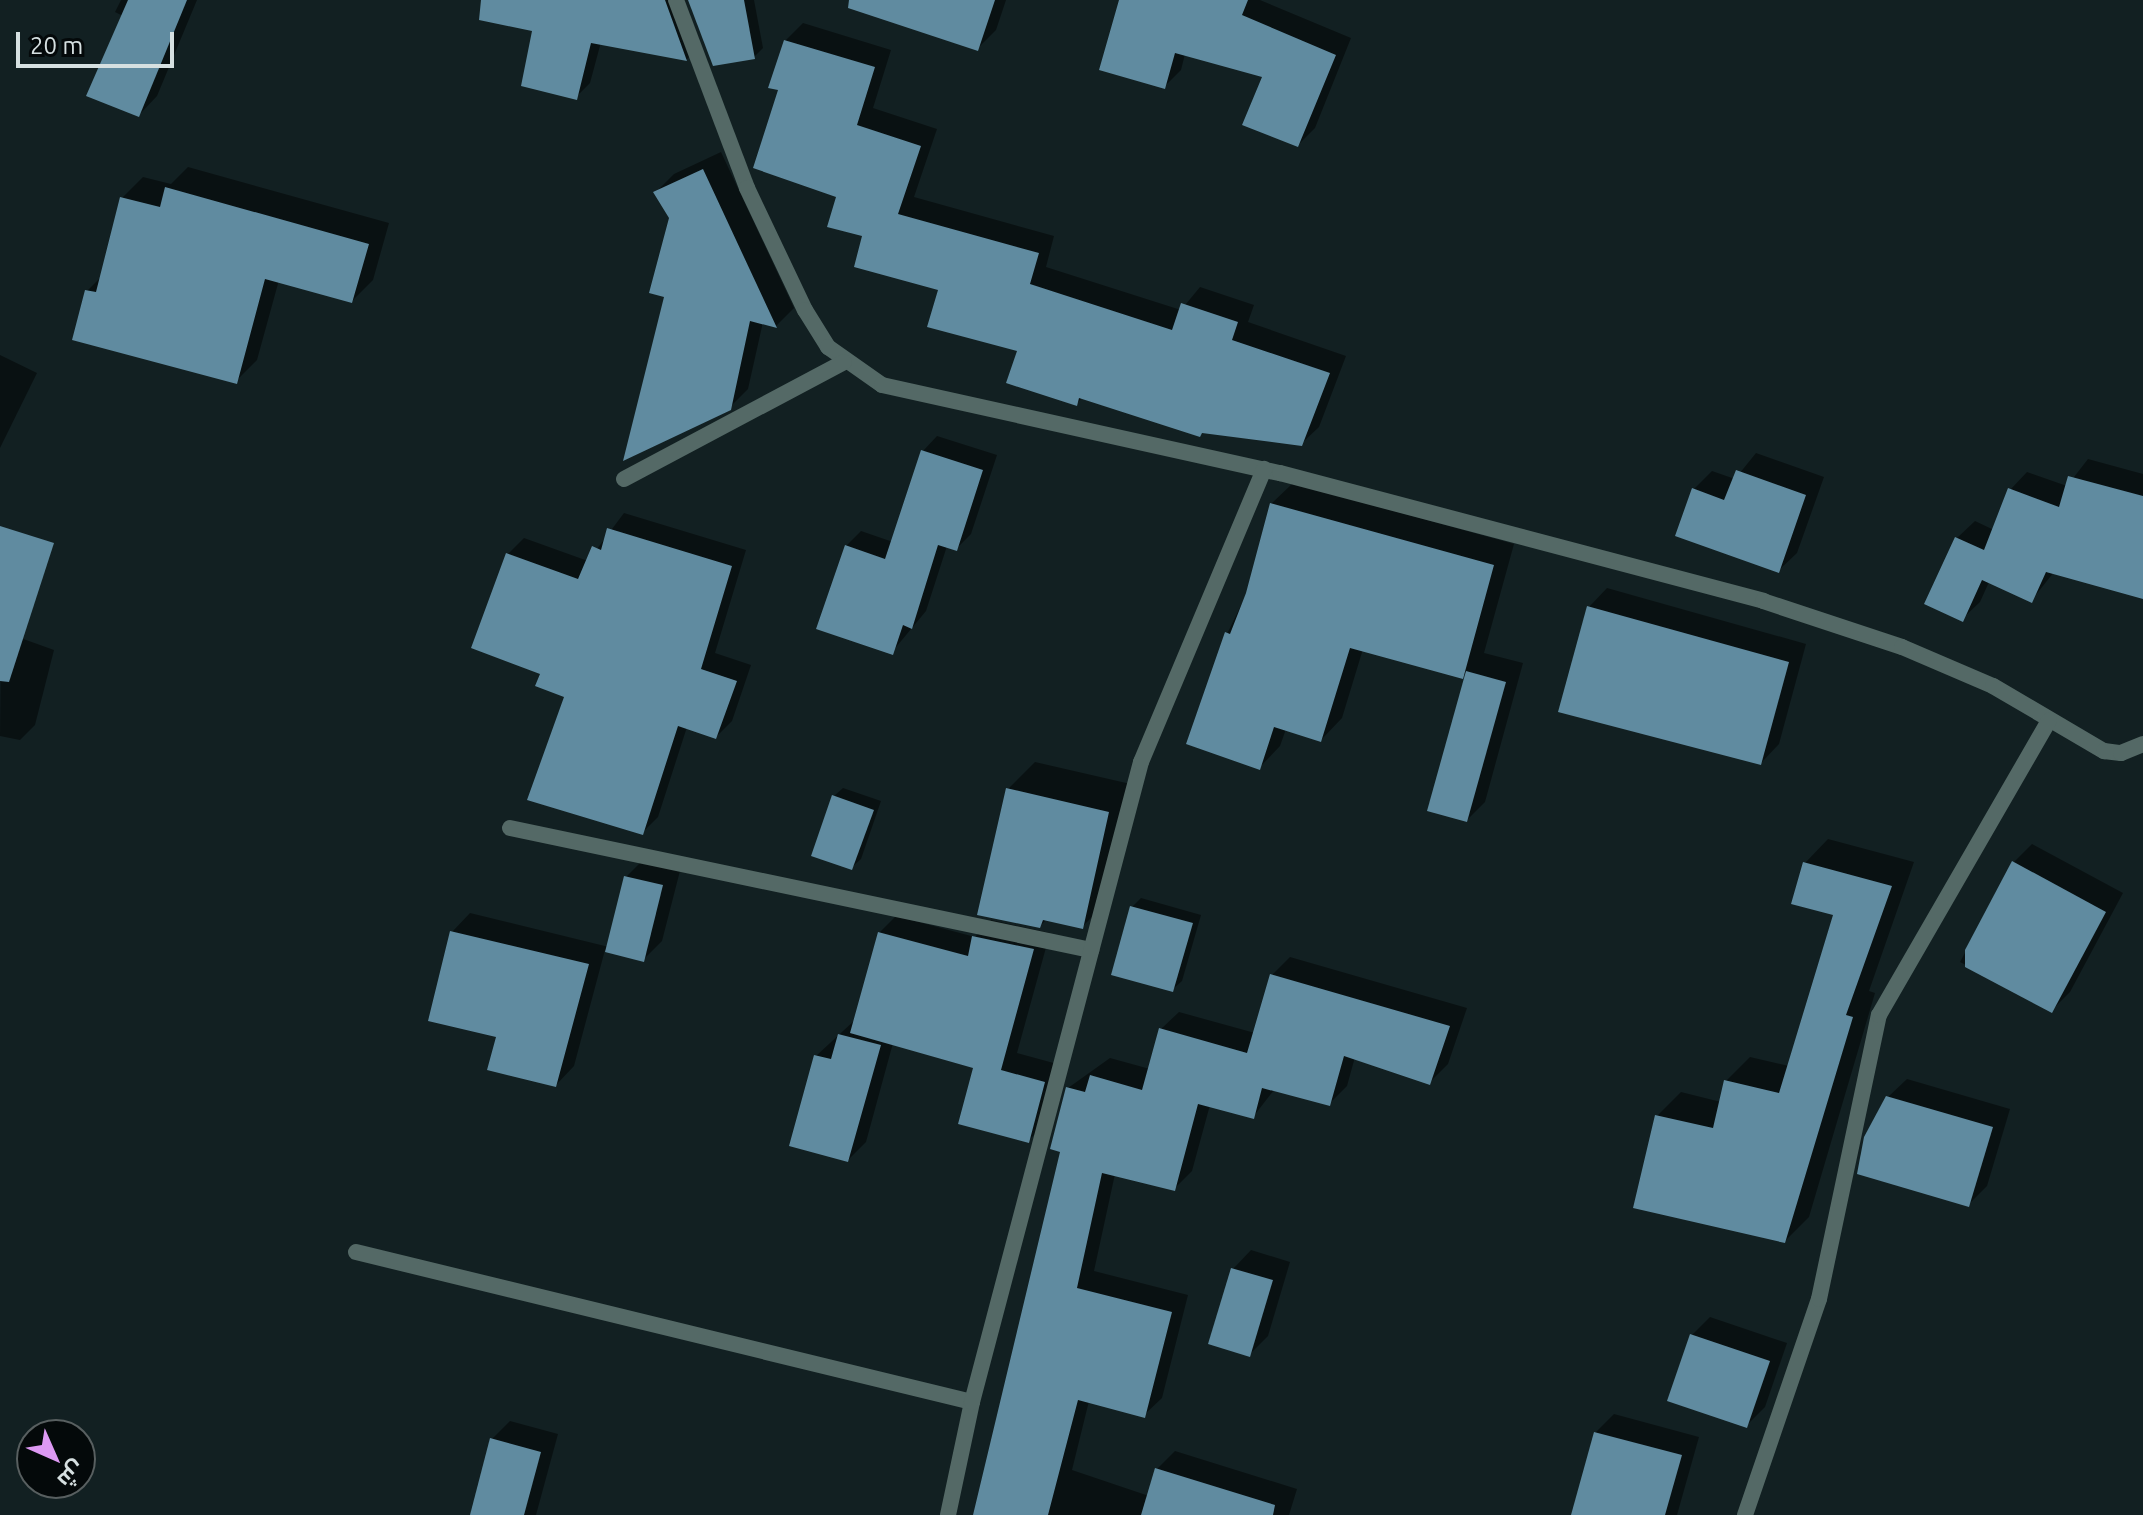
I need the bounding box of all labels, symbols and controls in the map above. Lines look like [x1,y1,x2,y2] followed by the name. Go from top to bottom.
[20,16,178,66] scale bar
[30,32,83,59] text: 20 m
[16,1419,96,1499] north arrow
[53,1456,91,1494] text: ش

